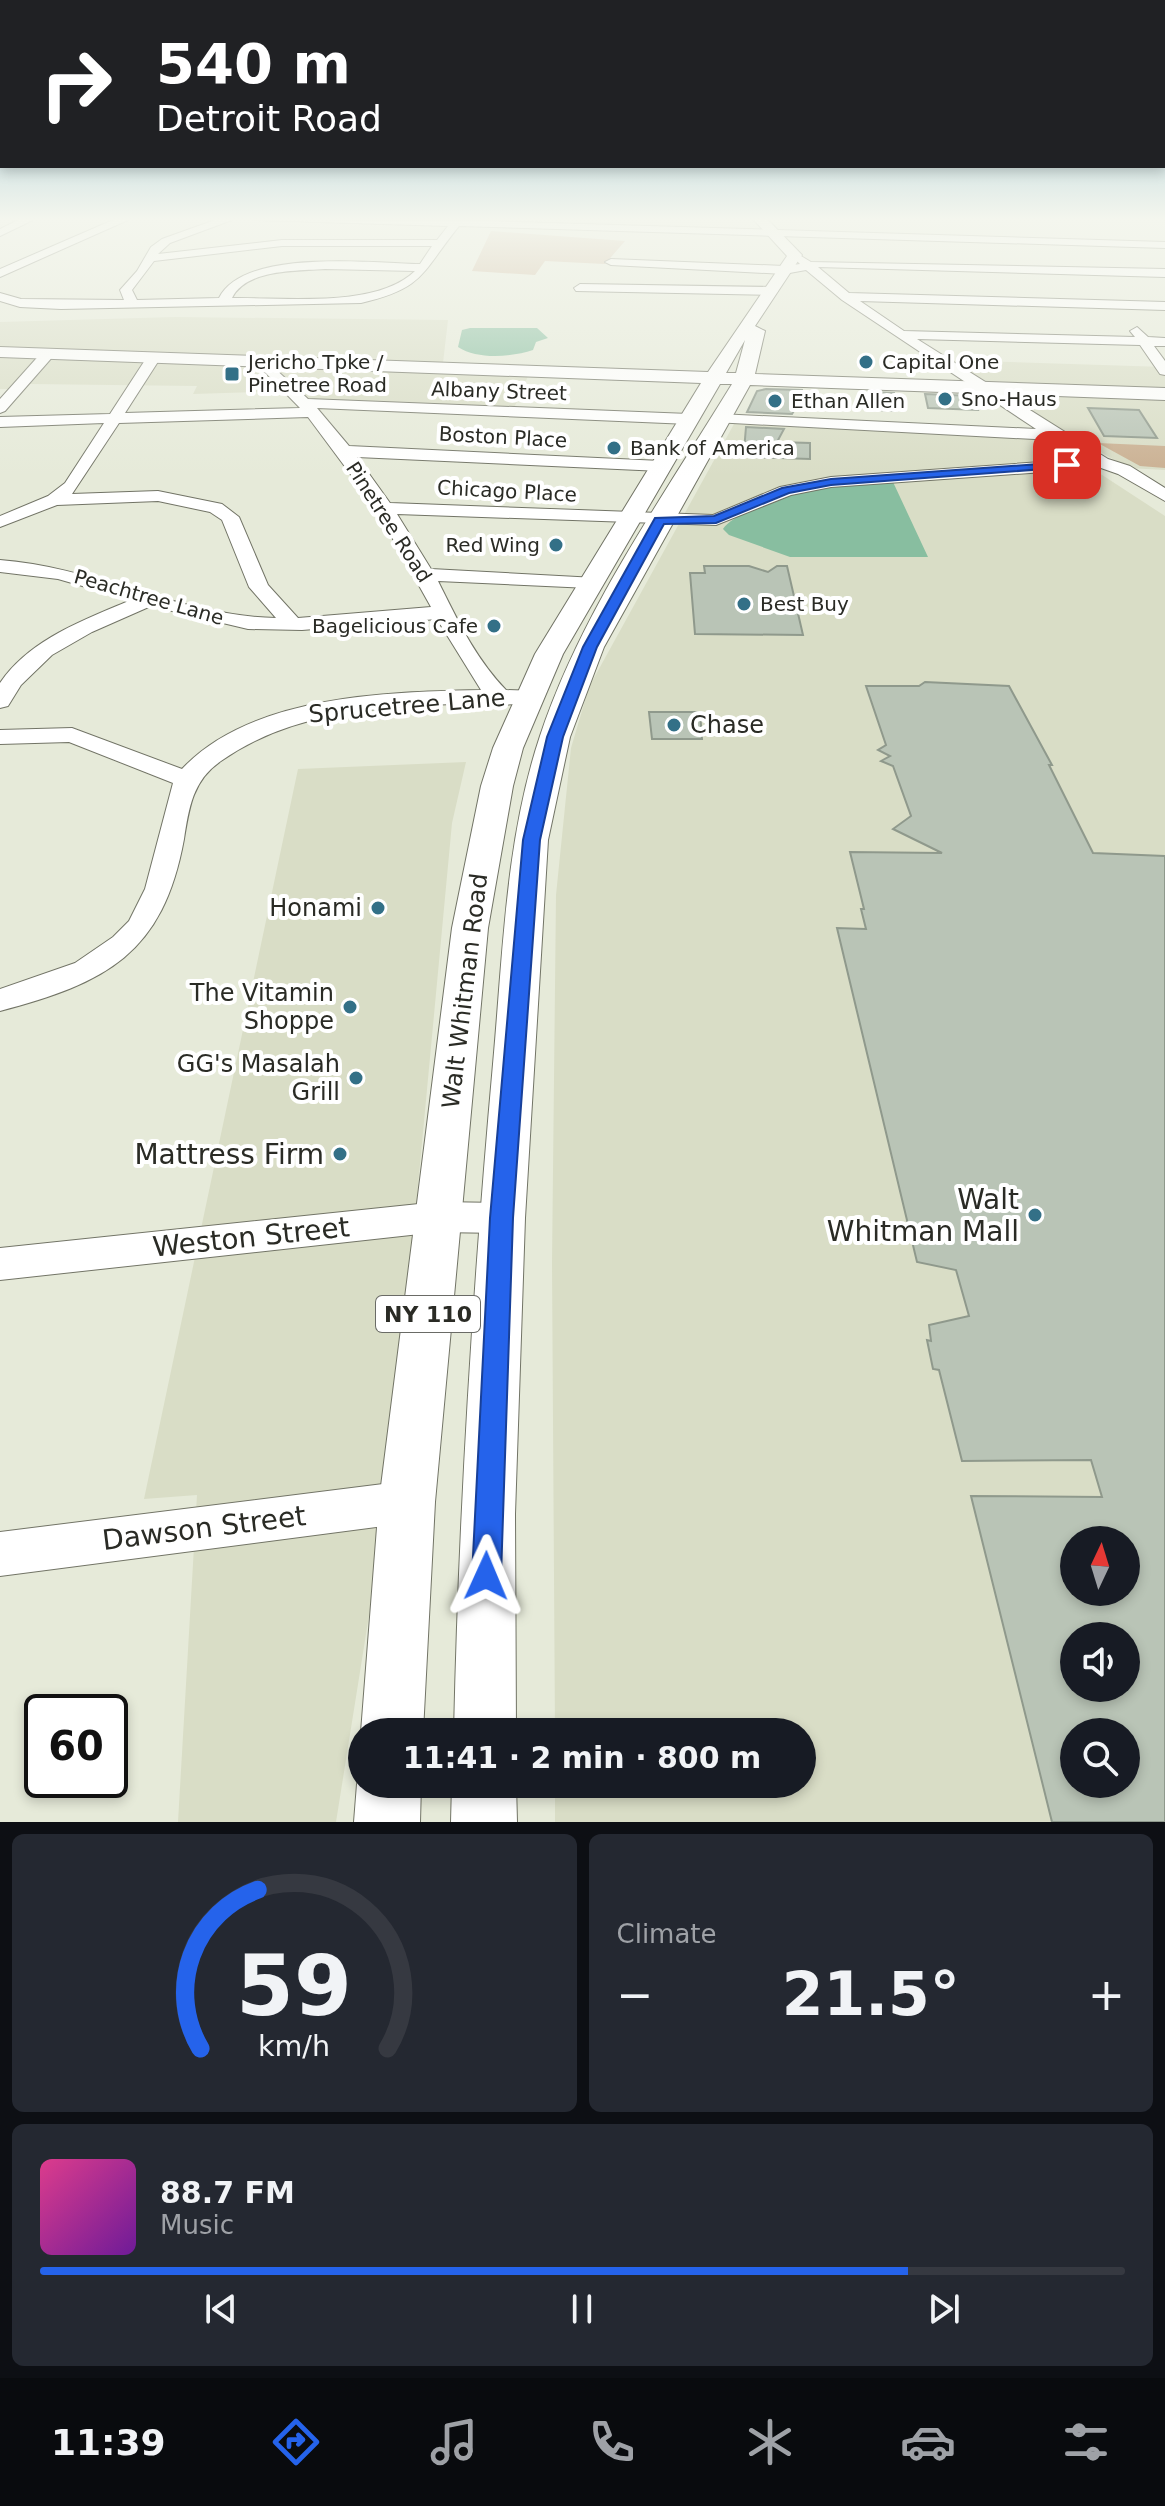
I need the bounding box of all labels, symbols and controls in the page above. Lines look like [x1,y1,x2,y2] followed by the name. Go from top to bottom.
[156,31,351,96] text: 540 m
[24,32,128,136] icon: right
[156,98,382,139] text: Detroit Road
[246,350,387,397] place label: Jericho Tpke / Pinetree Road
[882,350,999,374] place label: Capital One
[857,353,875,371] marker: Capital One
[223,365,241,383] marker: Jericho Tpke / Pinetree Road
[431,377,567,405] street label: Albany Street
[961,387,1057,411] place label: Sno-Haus
[791,389,905,413] place label: Ethan Allen
[936,390,954,408] marker: Sno-Haus
[766,392,784,410] marker: Ethan Allen
[438,422,568,452] street label: Boston Place
[1033,431,1101,499] pin
[630,436,795,460] place label: Bank of America
[605,439,623,457] marker: Bank of America
[1045,443,1089,487] icon: arrive
[341,457,437,587] street label: Pinetree Road
[437,475,577,507] street label: Chicago Place
[445,533,540,557] place label: Red Wing
[547,536,565,554] marker: Red Wing
[71,564,227,630] street label: Peachtree Lane
[760,592,849,616] place label: Best Buy
[735,595,753,613] marker: Best Buy
[312,614,478,638] place label: Bagelicious Cafe
[485,617,503,635] marker: Bagelicious Cafe
[307,683,507,729] street label: Sprucetree Lane
[690,711,764,739] place label: Chase
[665,716,683,734] marker: Chase
[437,872,493,1110] street label: Walt Whitman Road
[269,894,362,922] place label: Honami
[369,899,387,917] marker: Honami
[189,979,334,1035] place label: The Vitamin Shoppe
[341,998,359,1016] marker: The Vitamin Shoppe
[177,1050,340,1106] place label: GG's Masalah Grill
[347,1069,365,1087] marker: GG's Masalah Grill
[134,1138,324,1171] place label: Mattress Firm
[331,1145,349,1163] marker: Mattress Firm
[827,1183,1019,1248] place label: Walt Whitman Mall
[1026,1206,1044,1224] marker: Walt Whitman Mall
[151,1210,351,1264] street label: Weston Street
[376,1296,480,1332] road number: NY 110
[100,1499,308,1557] street label: Dawson Street
[1060,1526,1140,1606] north arrow
[1060,1526,1140,1798] map controls
[444,1534,528,1618] position arrow
[1060,1622,1140,1702] button: sound
[24,1694,128,1798] speed limit sign: 60
[1060,1718,1140,1798] button: search
[403,1740,761,1775] text: 11:41 · 2 min · 800 m
[617,1919,717,1949] text: Climate
[236,1938,352,2035] text: 59
[782,1959,960,2029] text: 21.5°
[617,1969,653,2020] text: −
[1088,1969,1125,2020] text: +
[258,2029,330,2063] text: km/h
[160,2175,295,2210] text: 88.7 FM
[160,2210,234,2240] text: Music
[199,2287,243,2331] icon: previous
[560,2287,604,2331] icon: pause
[922,2287,966,2331] icon: next
[268,2414,324,2470] icon: directions
[426,2414,482,2470] icon: music
[584,2414,640,2470] icon: phone
[742,2414,798,2470] icon: climate
[900,2414,956,2470] icon: car
[1058,2414,1114,2470] icon: filters
[51,2422,166,2463] text: 11:39

